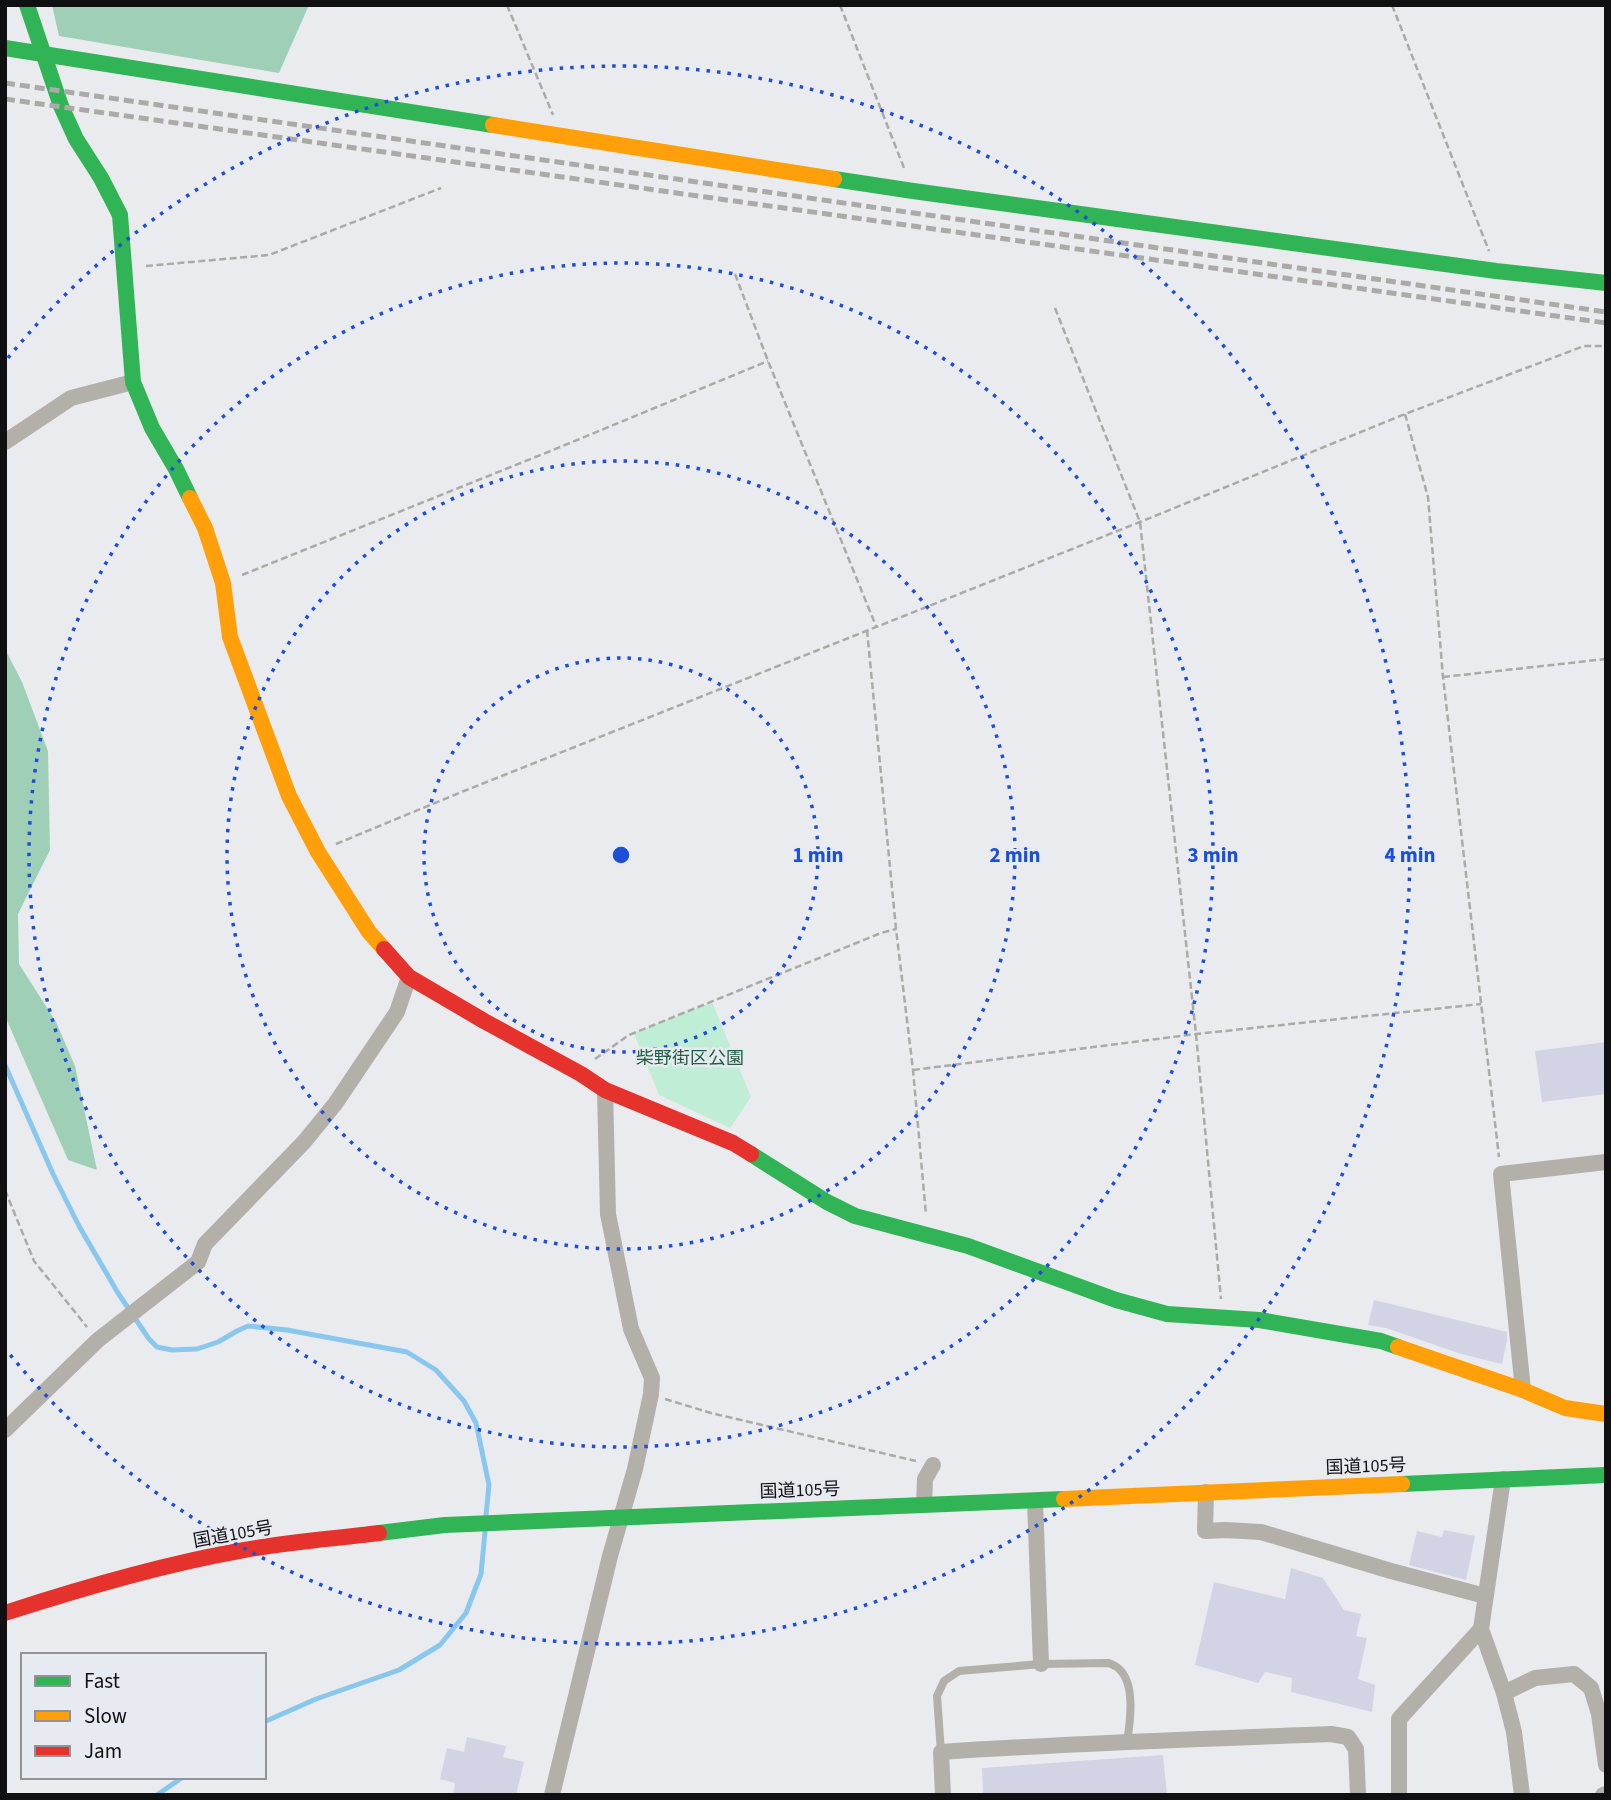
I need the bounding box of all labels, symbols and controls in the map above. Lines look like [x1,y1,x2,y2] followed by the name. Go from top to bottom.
[792,840,844,870] text: 1 min
[989,840,1041,870] text: 2 min
[1187,840,1239,870] text: 3 min
[1384,840,1436,870] text: 4 min
[609,843,633,867] centre of rings
[636,1046,744,1071] park label: 柴野街区公園
[1325,1453,1407,1480] street label: 国道105号
[759,1477,841,1504] street label: 国道105号
[191,1515,275,1554] street label: 国道105号
[21,1653,266,1779] legend
[84,1666,120,1696] text: Fast
[84,1701,127,1731] text: Slow
[84,1736,122,1766] text: Jam

